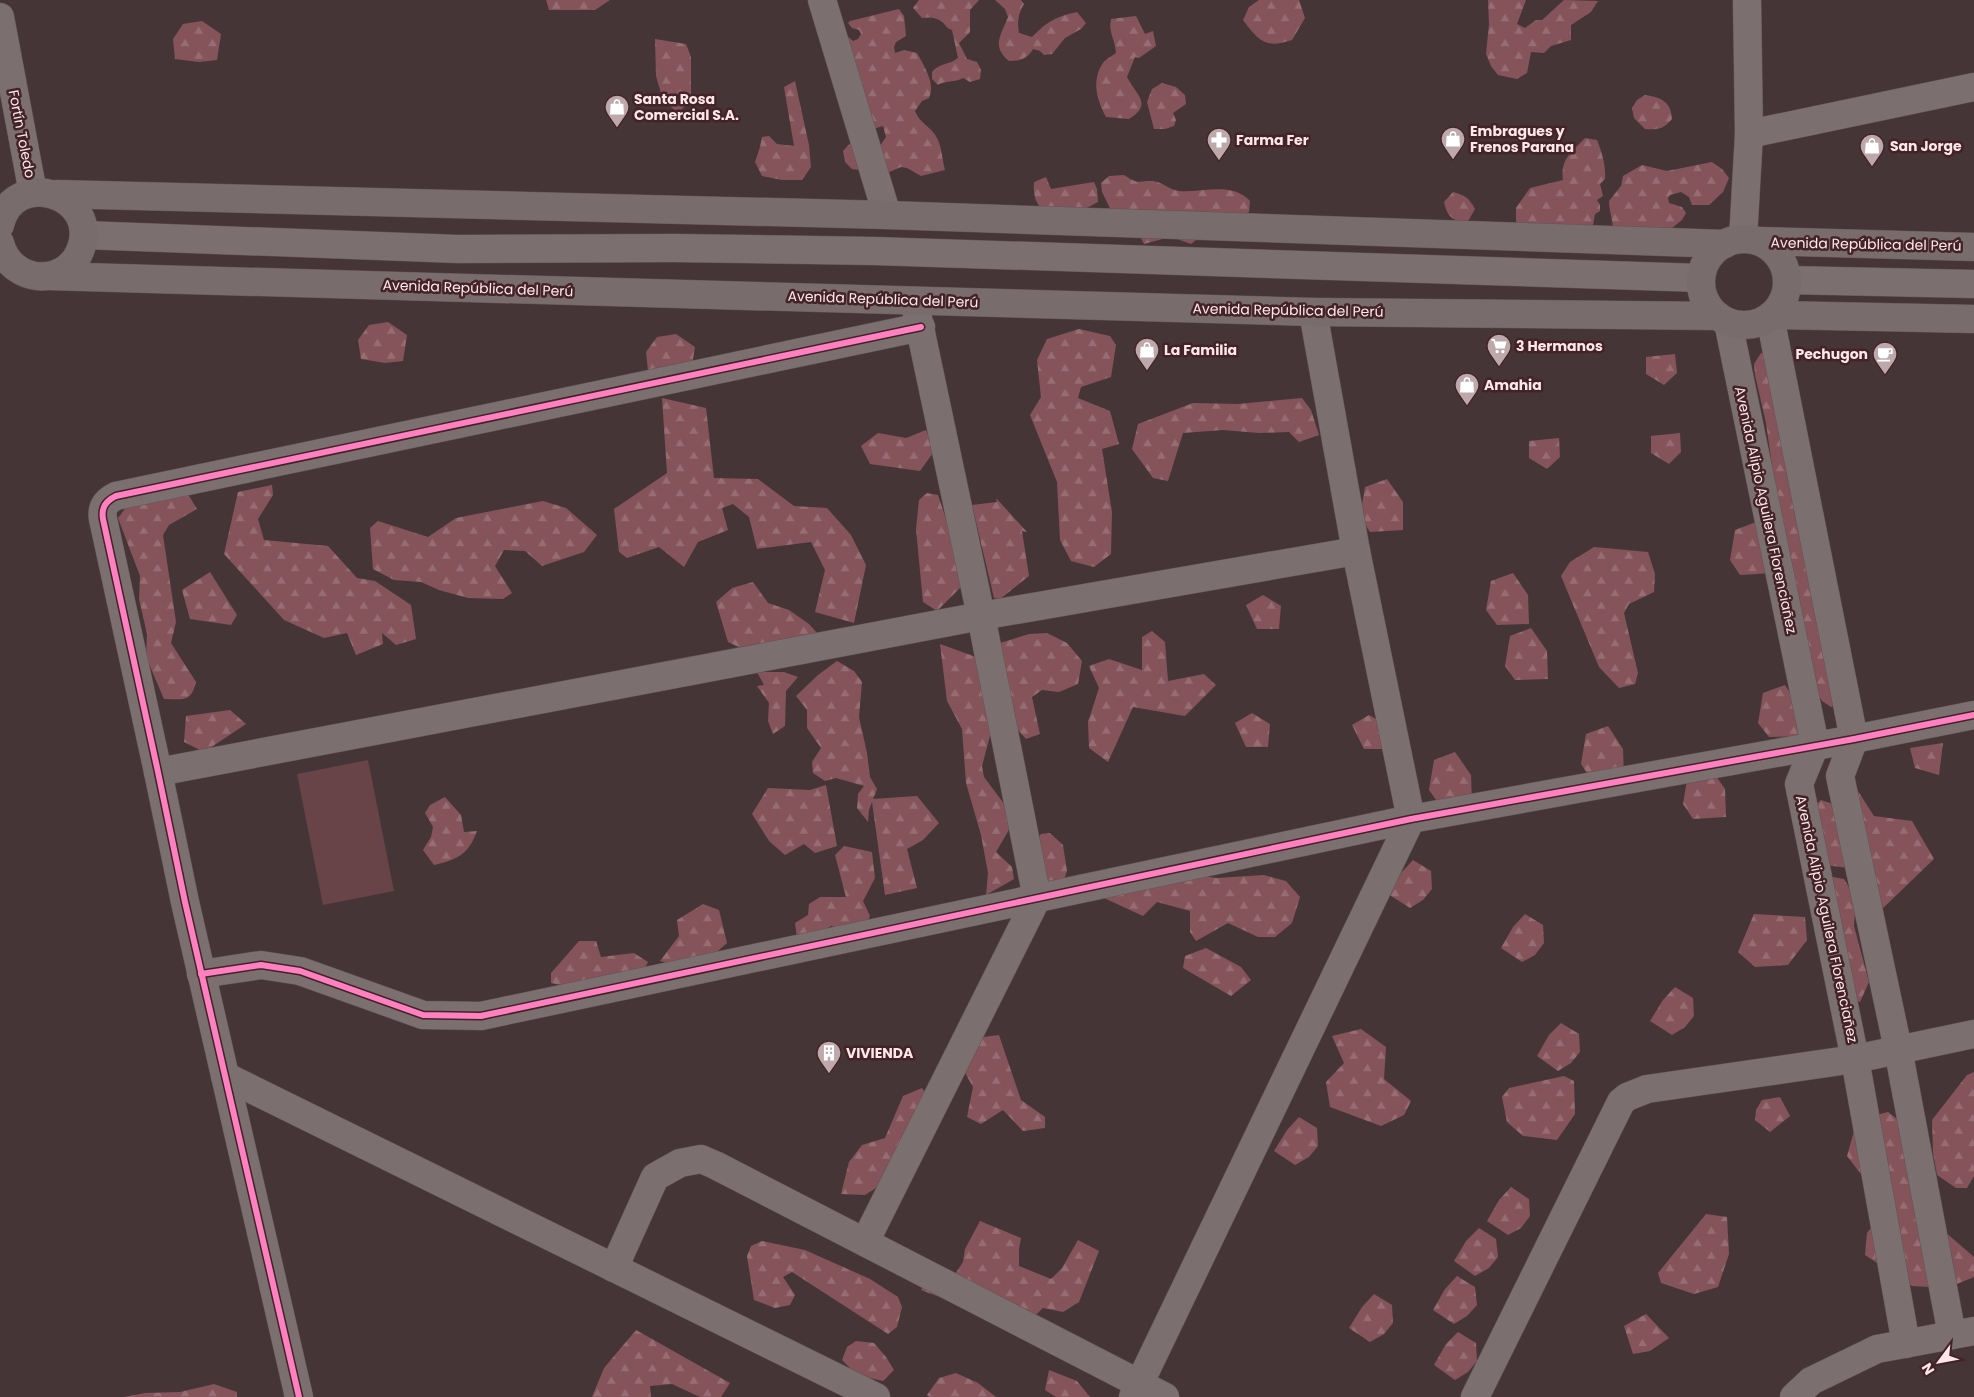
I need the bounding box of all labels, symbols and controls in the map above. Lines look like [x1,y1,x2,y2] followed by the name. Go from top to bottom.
[4,88,40,180] street label: Fortín Toledo
[634,89,739,125] place label: Santa Rosa Comercial S.A.
[604,94,630,128] shop icon: Santa Rosa Comercial S.A.
[1470,121,1574,157] place label: Embragues y Frenos Parana
[1440,126,1466,160] shop icon: Embragues y Frenos Parana
[1206,127,1232,161] pharmacy icon: Farma Fer
[1236,130,1309,150] place label: Farma Fer
[1859,133,1885,167] shop icon: San Jorge
[1890,136,1962,156] place label: San Jorge
[1770,232,1962,256] street label: Avenida República del Perú
[382,275,574,301] street label: Avenida República del Perú
[787,286,979,312] street label: Avenida República del Perú
[1192,298,1384,322] street label: Avenida República del Perú
[1486,333,1512,367] supermarket icon: 3 Hermanos
[1516,336,1603,356] place label: 3 Hermanos
[1134,337,1160,371] shop icon: La Familia
[1164,340,1237,360] place label: La Familia
[1872,341,1898,375] cafe icon: Pechugon
[1795,344,1868,364] place label: Pechugon
[1454,372,1480,406] shop icon: Amahia
[1484,375,1542,395] place label: Amahia
[1730,384,1802,636] street label: Avenida Alipio Aguilera Florenciañez
[1791,793,1863,1045] street label: Avenida Alipio Aguilera Florenciañez
[816,1040,842,1074] building icon: VIVIENDA
[846,1043,914,1063] place label: VIVIENDA
[1914,1337,1964,1387] north arrow
[1917,1359,1939,1379] text: N

